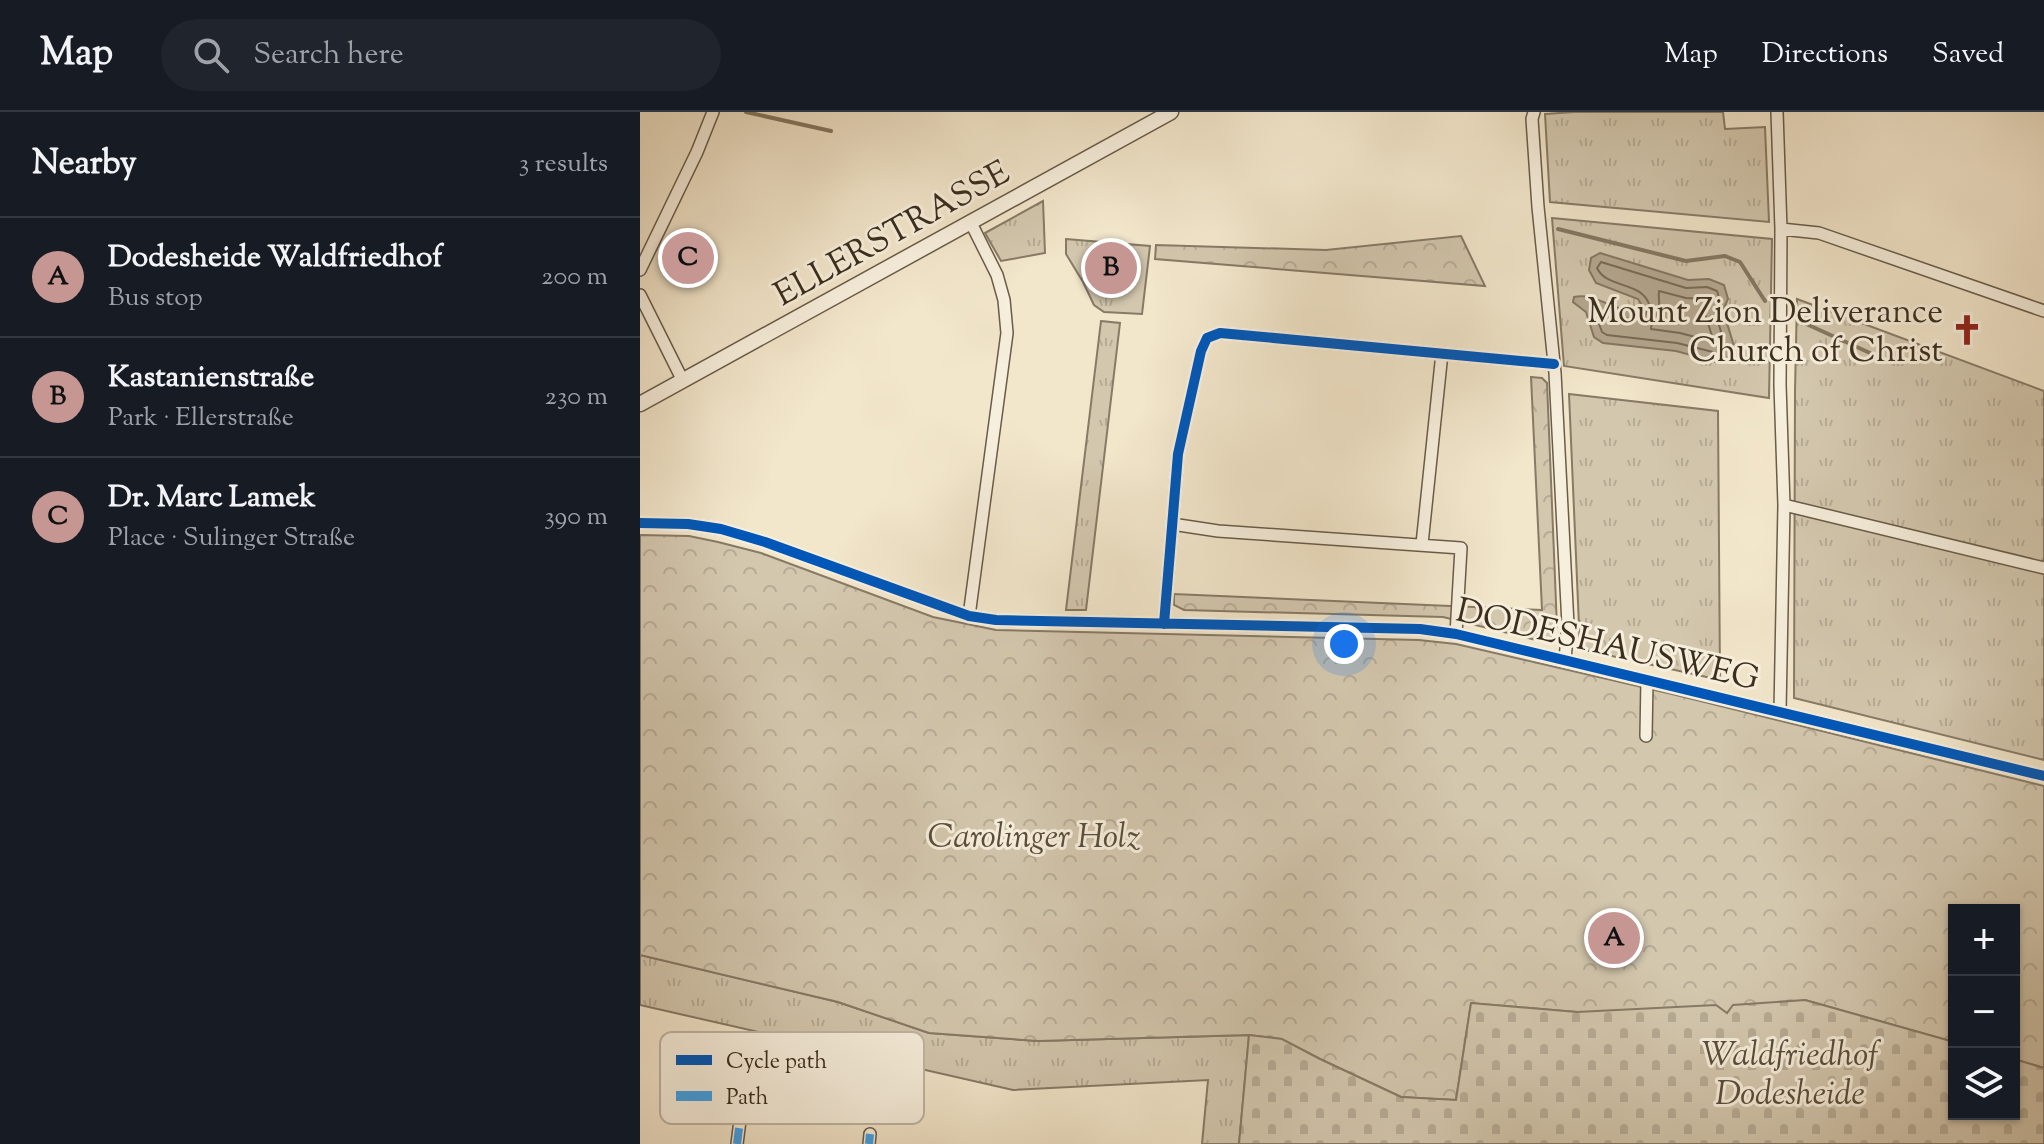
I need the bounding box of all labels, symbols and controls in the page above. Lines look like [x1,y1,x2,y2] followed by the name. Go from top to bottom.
[161,19,721,91] search box
[40,28,113,82] text: Map
[189,33,233,77] icon: search
[253,34,404,77] text: Search here
[1664,35,1718,75] text: Map
[1762,35,1888,75] text: Directions
[1932,35,2004,75] text: Saved
[32,140,137,189] text: Nearby
[519,146,608,183] text: 3 results
[766,150,1019,320] street label: ELLERSTRASSE
[662,228,714,288] pin: C
[108,237,443,280] text: Dodesheide Waldfriedhof
[1085,238,1137,298] pin: B
[47,259,69,296] text: A
[541,259,608,296] text: 200 m
[108,280,203,317] text: Bus stop
[1587,289,1943,377] place label: Mount Zion Deliverance Church of Christ
[1950,313,1984,347] church icon: Mount Zion Deliverance Church of Christ
[108,357,314,400] text: Kastanienstraße
[50,379,66,416] text: B
[545,379,608,416] text: 230 m
[108,400,294,437] text: Park · Ellerstraße
[108,477,315,520] text: Dr. Marc Lamek
[48,499,68,536] text: C
[544,499,608,536] text: 390 m
[108,520,355,557] text: Place · Sulinger Straße
[1451,588,1764,705] street label: DODESHAUSWEG
[1324,624,1364,664] your location
[927,814,1141,863] park label: Carolinger Holz
[1948,904,2020,1120] map controls
[1948,904,2020,976] button: +
[1588,908,1640,968] pin: A
[1948,976,2020,1048] button: −
[660,1032,924,1124] legend
[1702,1032,1882,1120] park label: Waldfriedhof Dodesheide
[726,1047,827,1079] text: Cycle path
[1948,1048,2020,1120] button: layers
[726,1083,769,1115] text: Path

